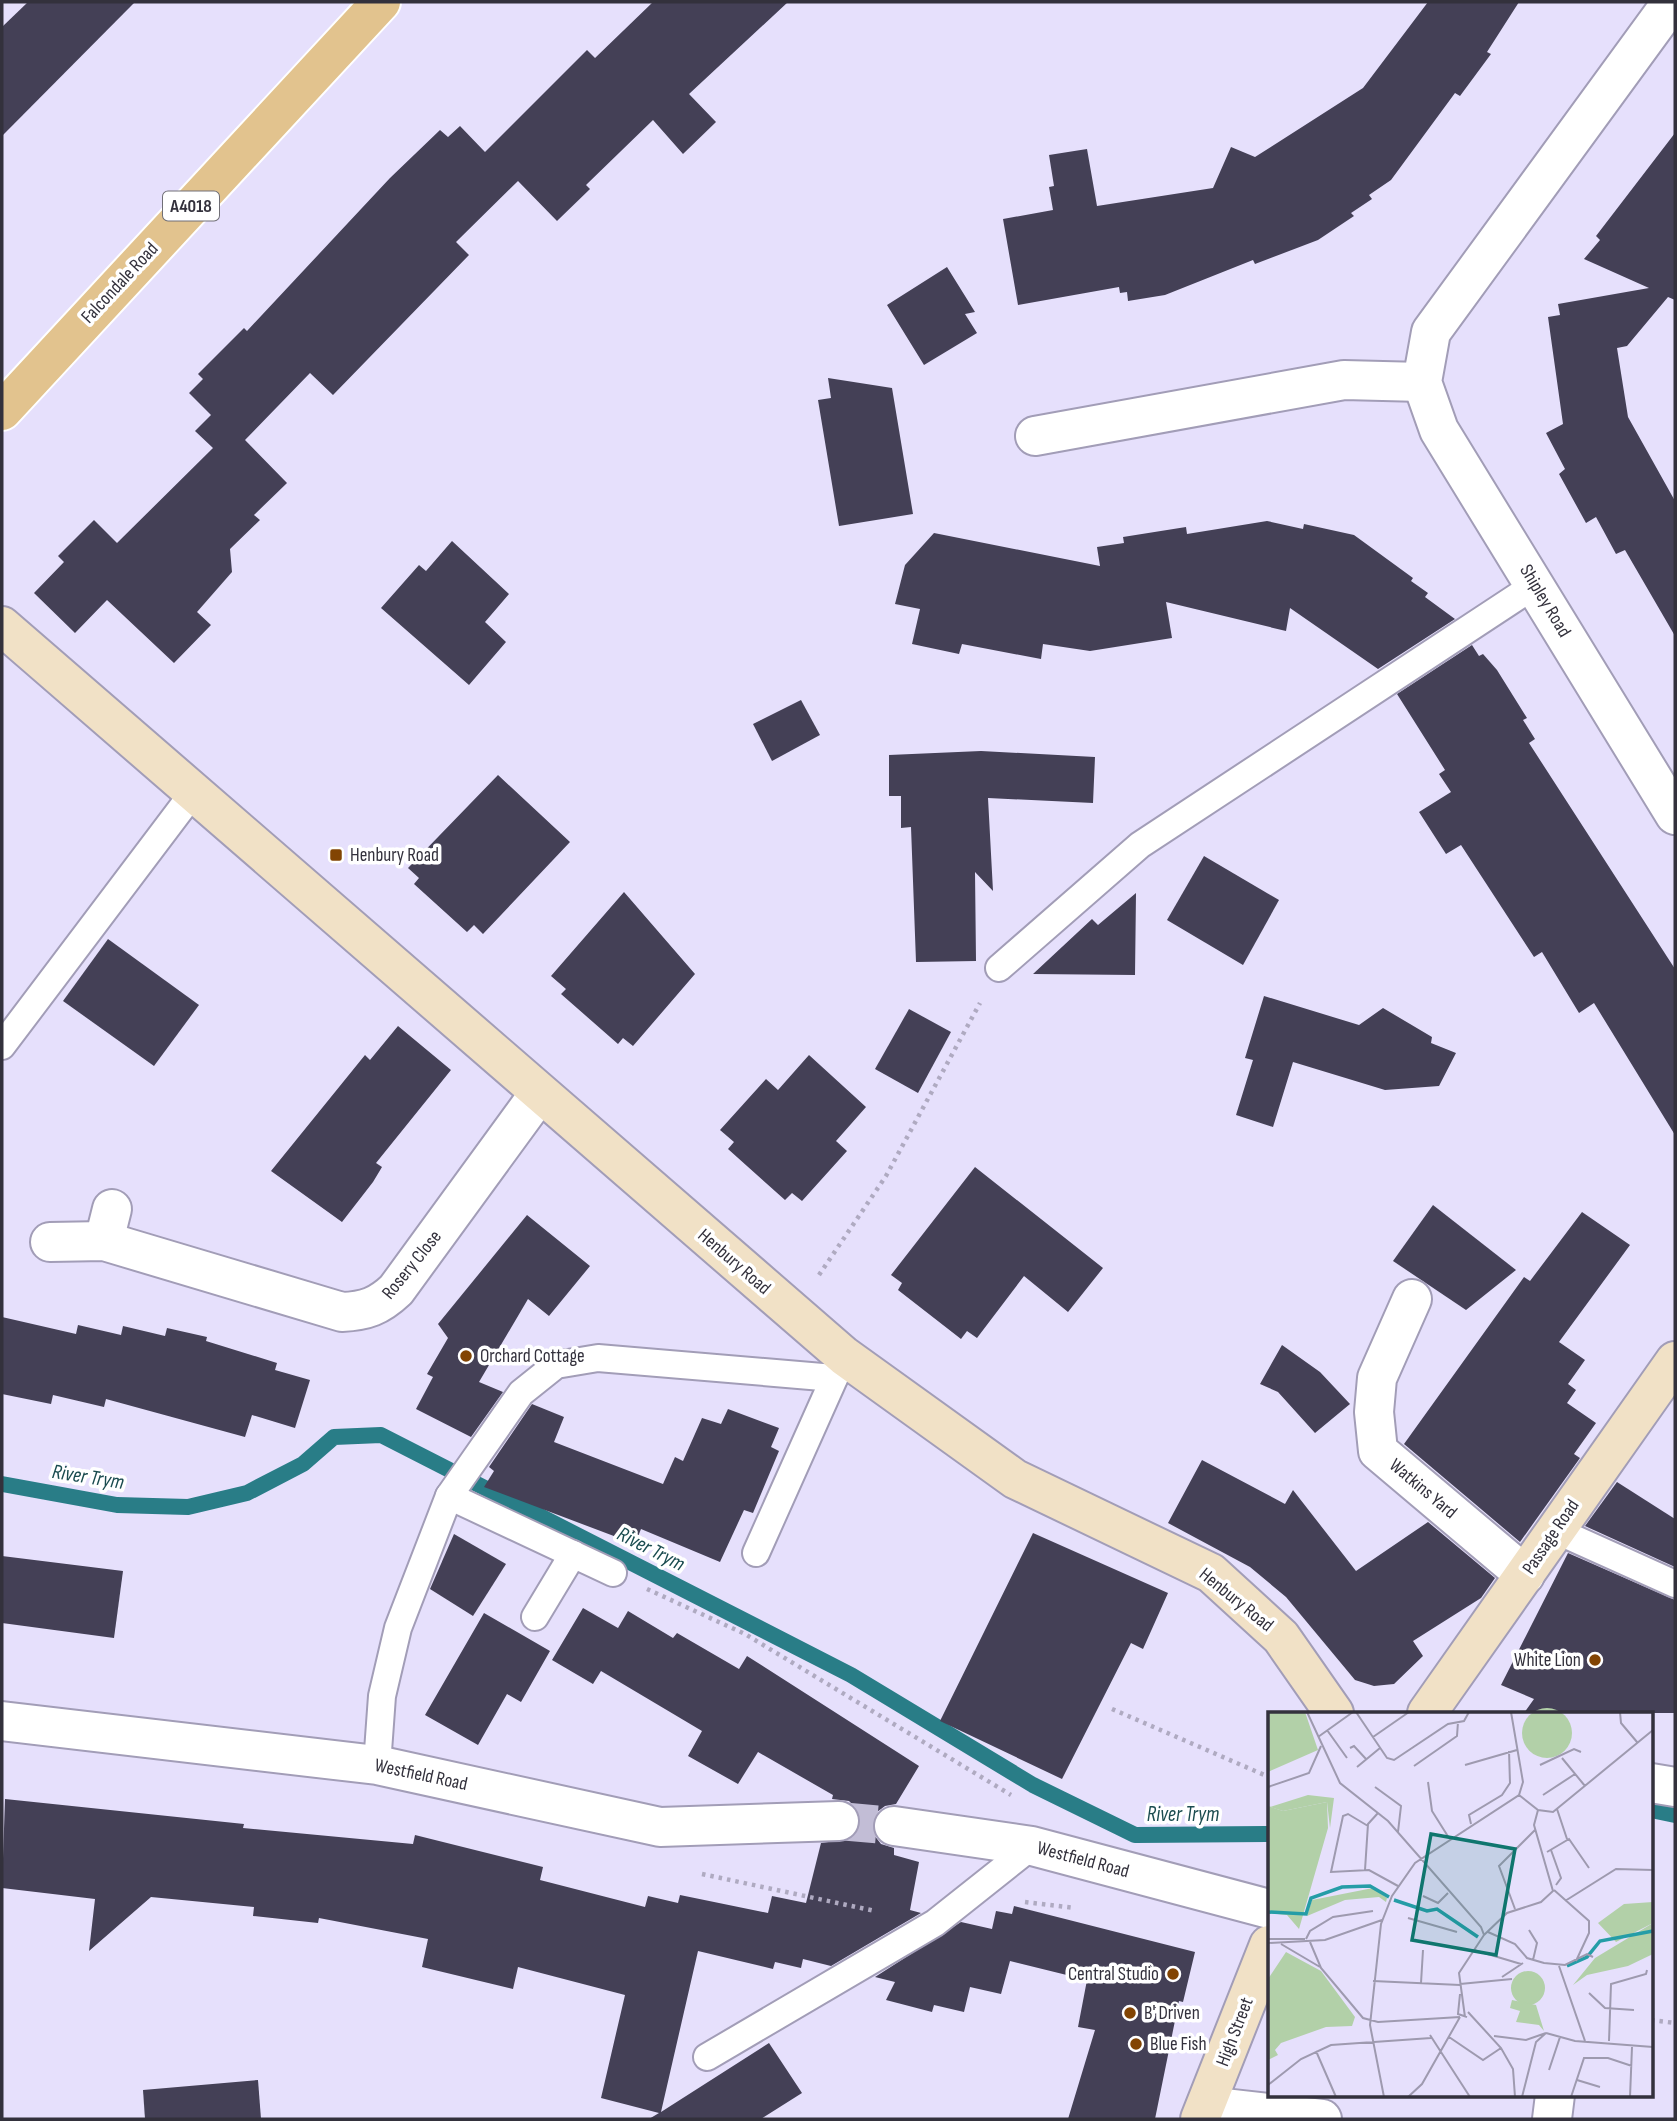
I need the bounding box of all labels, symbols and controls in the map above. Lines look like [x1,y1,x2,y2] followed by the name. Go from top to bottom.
[163,191,219,220] road number: A4018
[77,238,163,328] street label: Falcondale Road
[1514,560,1576,642] street label: Shipley Road
[350,844,439,867] place label: Henbury Road
[328,847,344,863] marker: Henbury Road
[693,1224,775,1300] street label: Henbury Road
[377,1226,447,1304] street label: Rosery Close
[480,1345,585,1368] place label: Orchard Cottage
[458,1348,474,1364] marker: Orchard Cottage
[1384,1454,1462,1524] street label: Watkins Yard
[50,1459,126,1495] water label: River Trym
[1518,1495,1584,1579] street label: Passage Road
[613,1521,689,1577] water label: River Trym
[1194,1563,1278,1637] street label: Henbury Road
[1514,1649,1581,1672] place label: White Lion
[1587,1652,1603,1668] marker: White Lion
[1268,1712,1652,2096] inset map
[372,1754,470,1796] street label: Westfield Road
[1147,1802,1219,1827] water label: River Trym
[1034,1837,1132,1883] street label: Westfield Road
[1068,1963,1159,1986] place label: Central Studio
[1165,1966,1181,1982] marker: Central Studio
[1211,1994,1259,2070] street label: High Street
[1144,2002,1200,2025] place label: B' Driven
[1122,2005,1138,2021] marker: B' Driven
[1150,2033,1207,2056] place label: Blue Fish
[1128,2036,1144,2052] marker: Blue Fish

